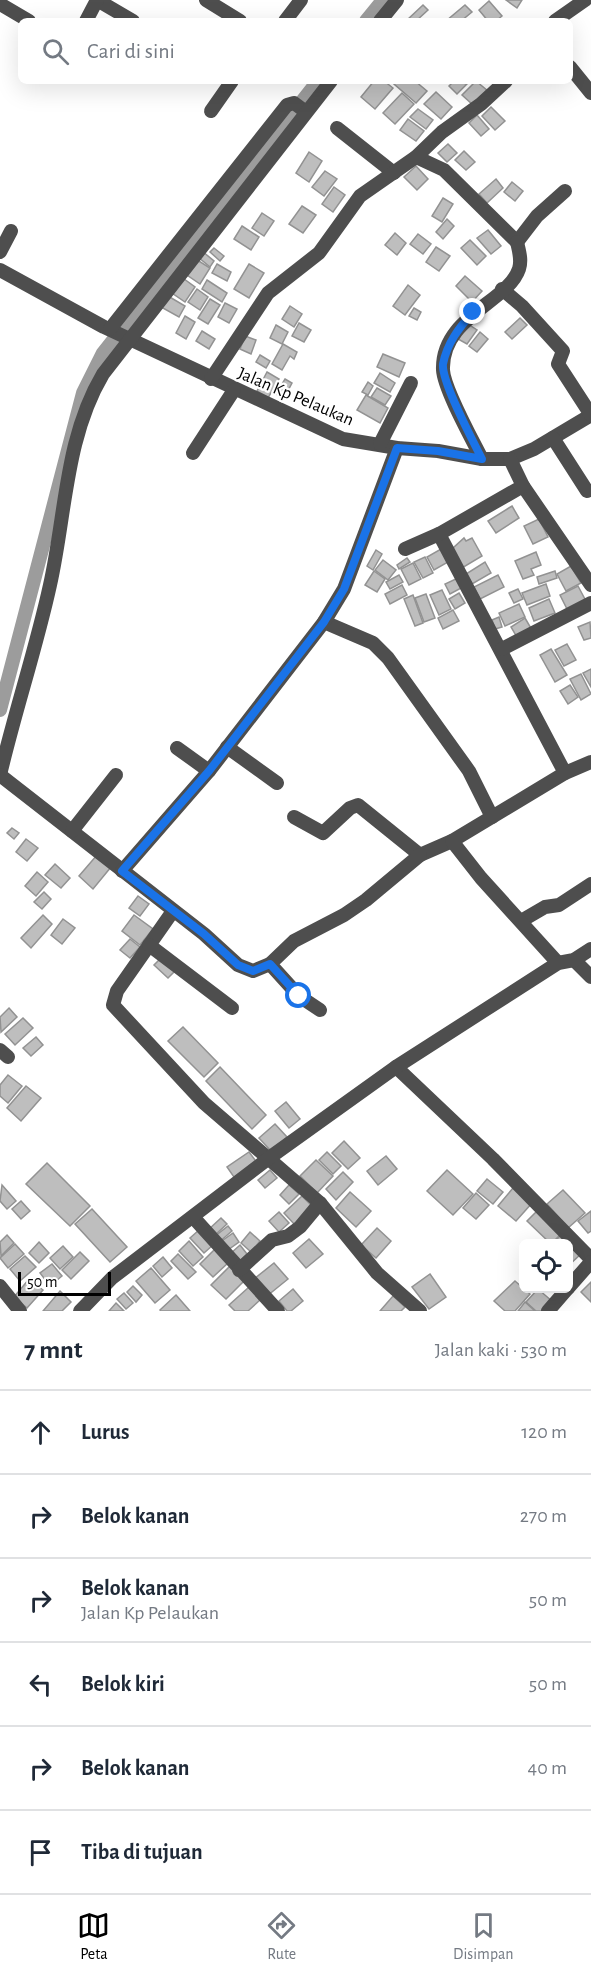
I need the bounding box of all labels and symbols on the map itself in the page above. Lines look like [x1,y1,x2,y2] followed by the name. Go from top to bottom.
[459,298,485,324] route end
[235,364,356,429] street label: Jalan Kp Pelaukan
[285,982,311,1008] route start
[18,1269,111,1296] scale bar

